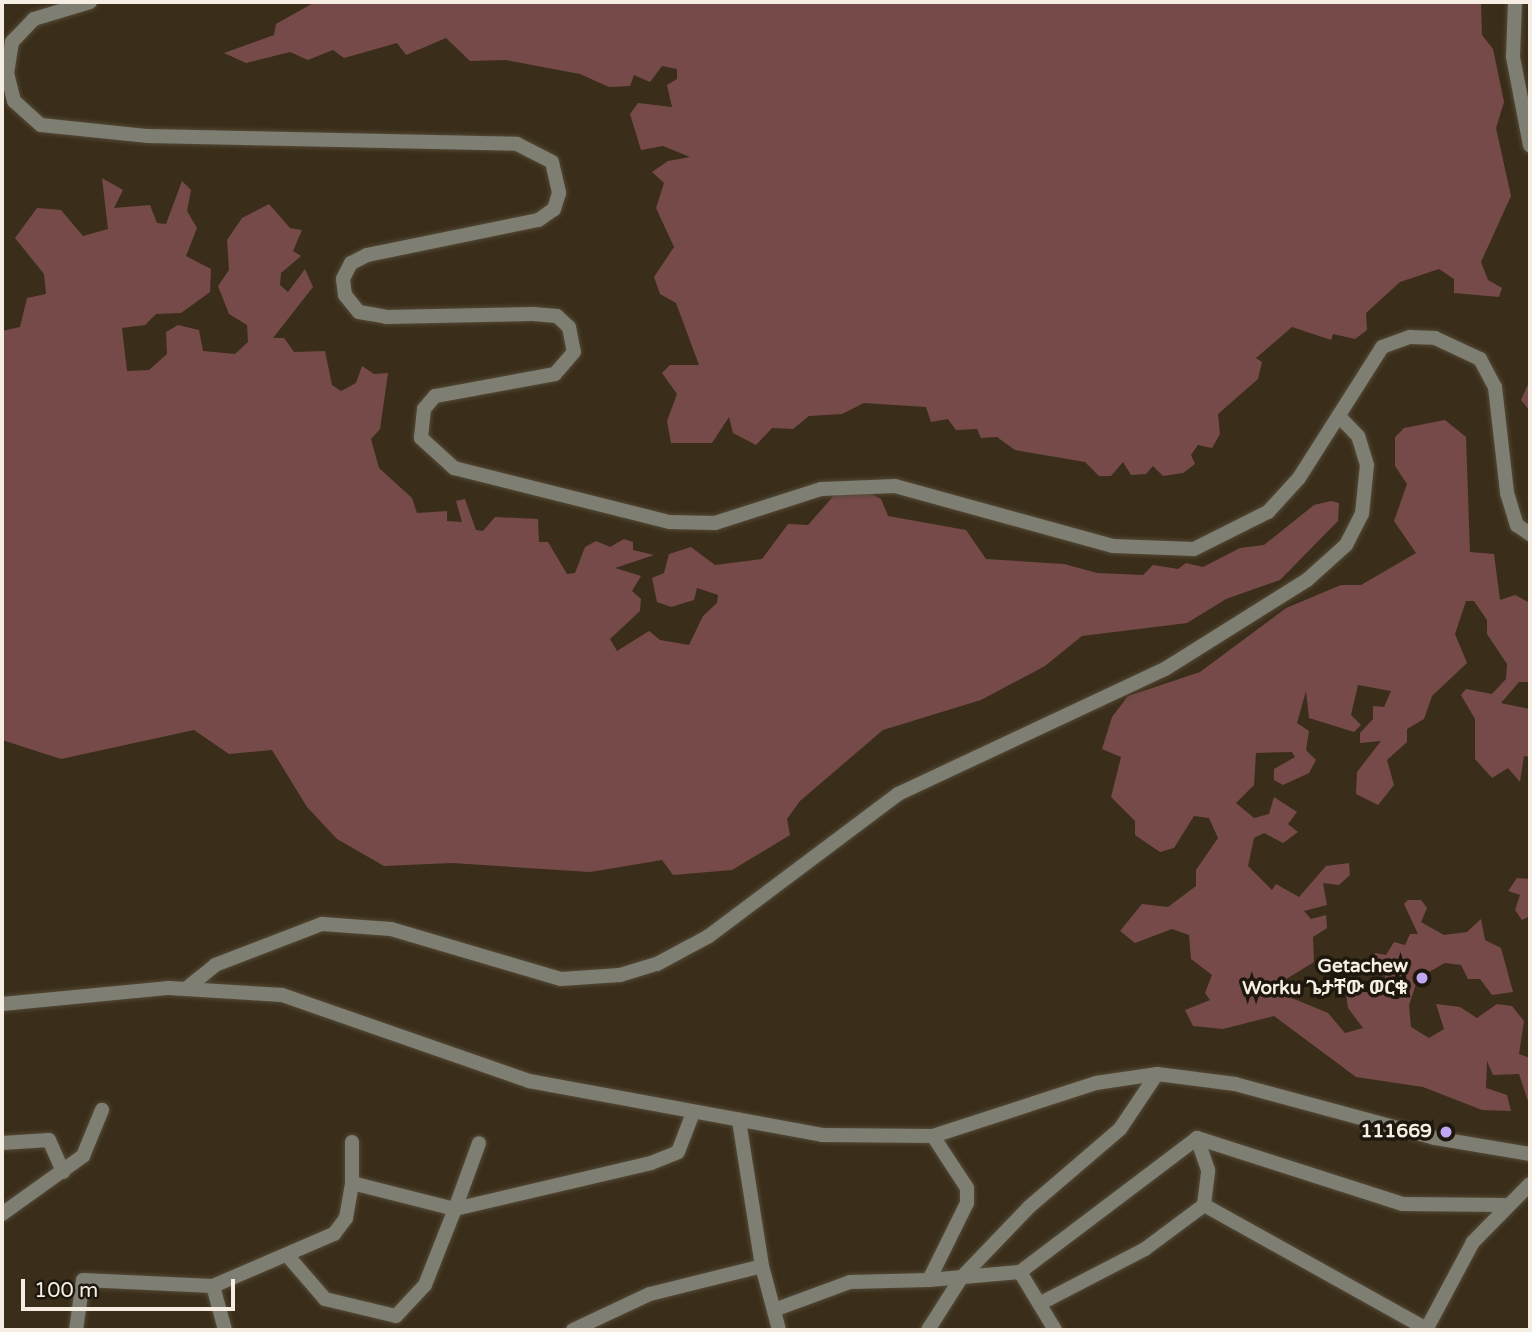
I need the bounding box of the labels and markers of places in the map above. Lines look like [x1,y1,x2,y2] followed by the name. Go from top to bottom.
[1242,956,1408,1000] place label: Getachew Worku ጌታቸው ወርቁ
[1414,970,1430,986] marker: Getachew Worku ጌታቸው ወርቁ
[1360,1121,1432,1143] place label: 111669
[1438,1124,1454,1140] marker: 111669

